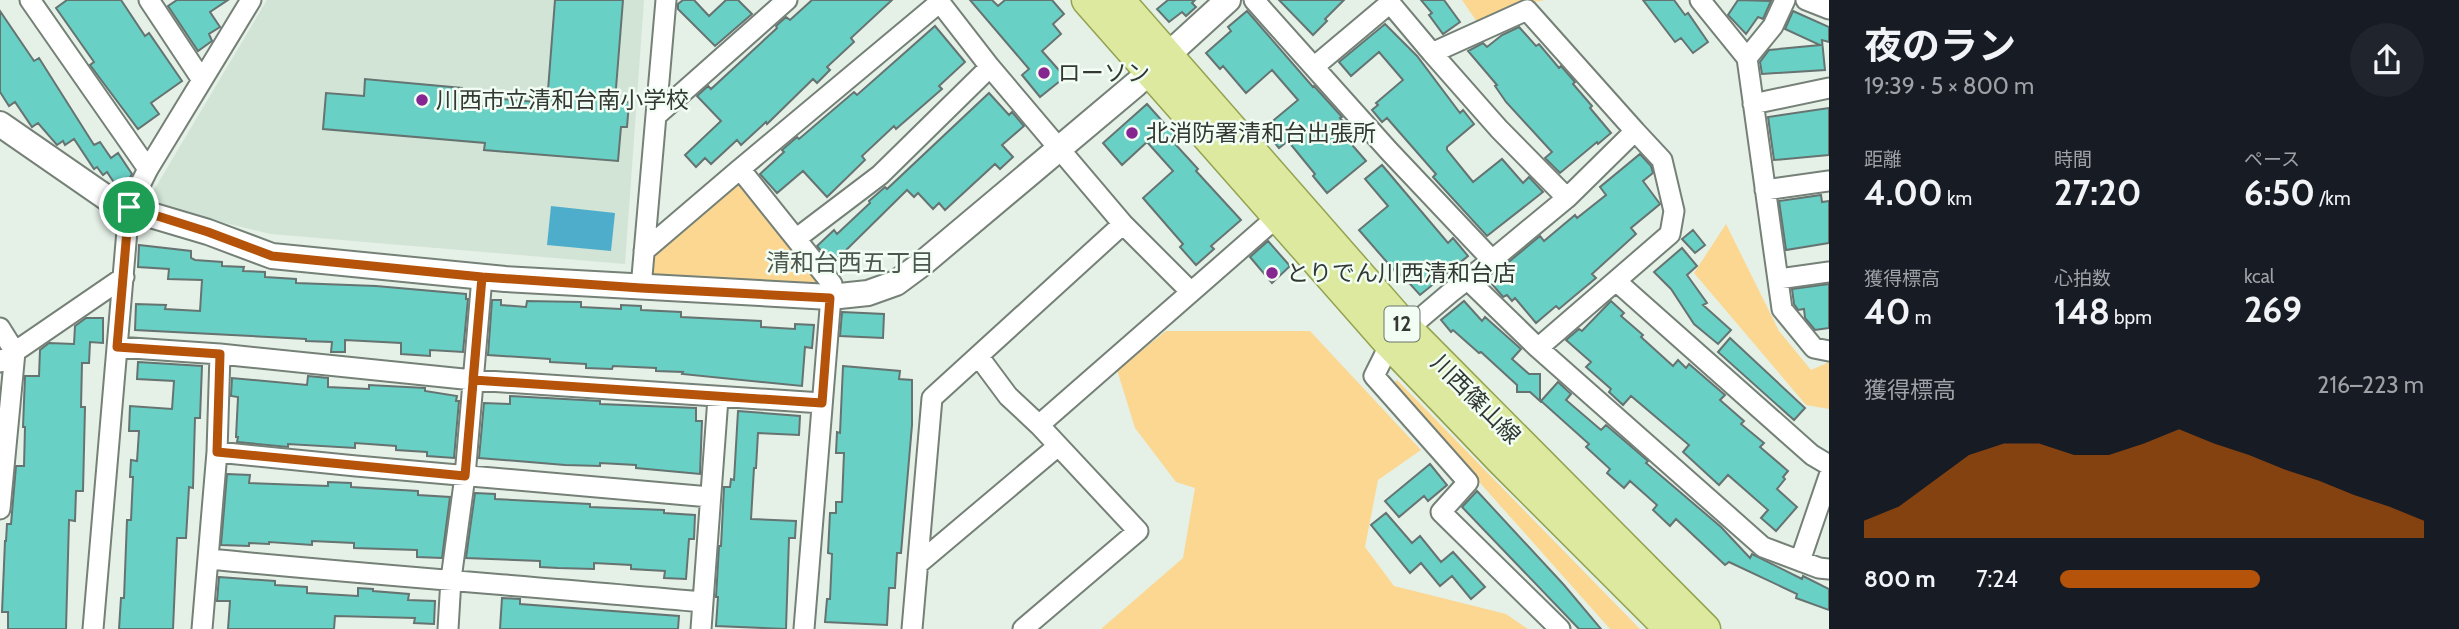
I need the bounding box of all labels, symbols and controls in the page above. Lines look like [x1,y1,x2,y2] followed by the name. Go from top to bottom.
[1864,22,2016,69] text: 夜のラン
[2350,23,2424,97] button: share
[1058,59,1150,87] place label: ローソン
[1036,65,1052,81] marker: ローソン
[1864,72,2034,100] text: 19:39 · 5 × 800 m
[436,86,689,114] place label: 川西市立清和台南小学校
[414,92,430,108] marker: 川西市立清和台南小学校
[1146,119,1376,147] place label: 北消防署清和台出張所
[1124,125,1140,141] marker: 北消防署清和台出張所
[1864,148,1902,171] text: 距離
[2054,148,2092,171] text: 時間
[2244,148,2300,171] text: ペース
[1864,171,1943,214] text: 4.00
[2054,171,2141,214] text: 27:20
[2244,171,2315,214] text: 6:50
[99,177,159,237] pin
[1943,187,1972,210] text: km
[2315,187,2351,210] text: /km
[110,188,148,226] icon: arrive
[766,248,934,277] district label: 清和台西五丁目
[1286,259,1516,287] place label: とりでん川西清和台店
[1264,265,1280,281] marker: とりでん川西清和台店
[2244,265,2274,288] text: kcal
[1864,267,1940,290] text: 獲得標高
[2054,267,2111,290] text: 心拍数
[2244,288,2302,331] text: 269
[1864,290,1910,333] text: 40
[2054,290,2110,333] text: 148
[1384,306,1420,342] road number: 12
[1910,306,1931,329] text: m
[2110,306,2152,329] text: bpm
[1425,348,1527,450] street label: 川西篠山線
[2317,371,2424,399] text: 216–223 m
[1864,376,1956,404] text: 獲得標高
[1864,565,1936,593] text: 800 m
[1976,565,2018,593] text: 7:24

